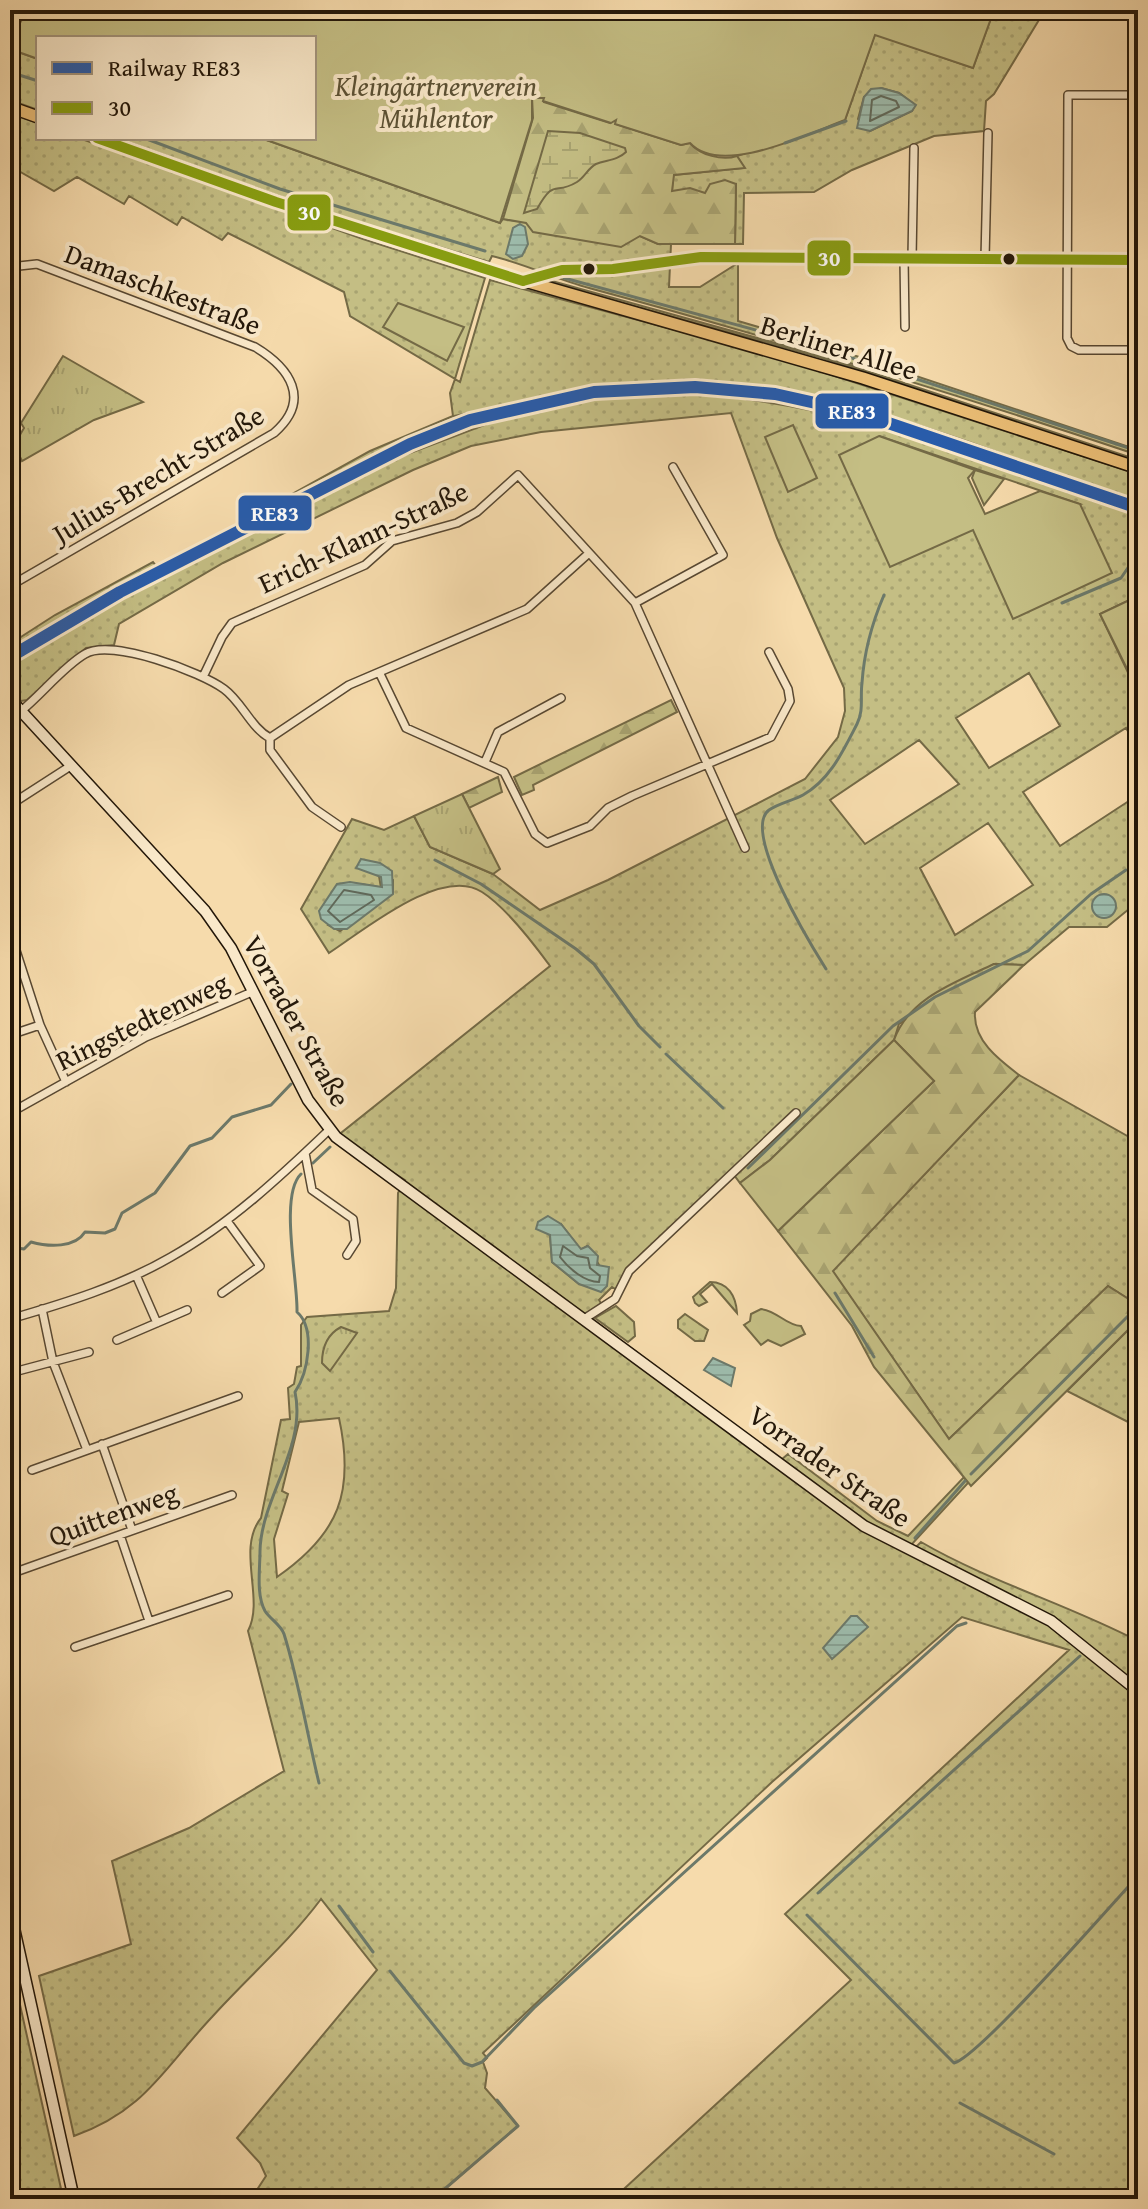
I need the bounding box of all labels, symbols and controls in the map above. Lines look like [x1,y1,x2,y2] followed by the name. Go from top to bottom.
[36,36,316,140] legend
[108,50,241,85] text: Railway RE83
[334,65,537,138] park label: Kleingärtnerverein Mühlentor
[108,90,131,125] text: 30
[286,193,332,232] line badge: 30
[298,196,320,228] text: 30
[59,232,267,345] street label: Damaschkestraße
[806,239,852,277] line badge: 30
[818,242,840,274] text: 30
[1001,251,1017,267] unlabelled marker
[581,261,597,277] unlabelled marker
[756,303,923,390] street label: Berliner Allee
[814,392,890,430] line badge: RE83
[42,394,271,555] street label: Julius-Brecht-Straße
[828,395,876,427] text: RE83
[251,470,474,603] street label: Erich-Klann-Straße
[237,494,313,532] line badge: RE83
[251,497,299,529] text: RE83
[233,928,362,1114] street label: Vorrader Straße
[48,961,235,1080] street label: Ringstedtenweg
[741,1394,920,1537] street label: Vorrader Straße
[42,1471,183,1556] street label: Quittenweg

